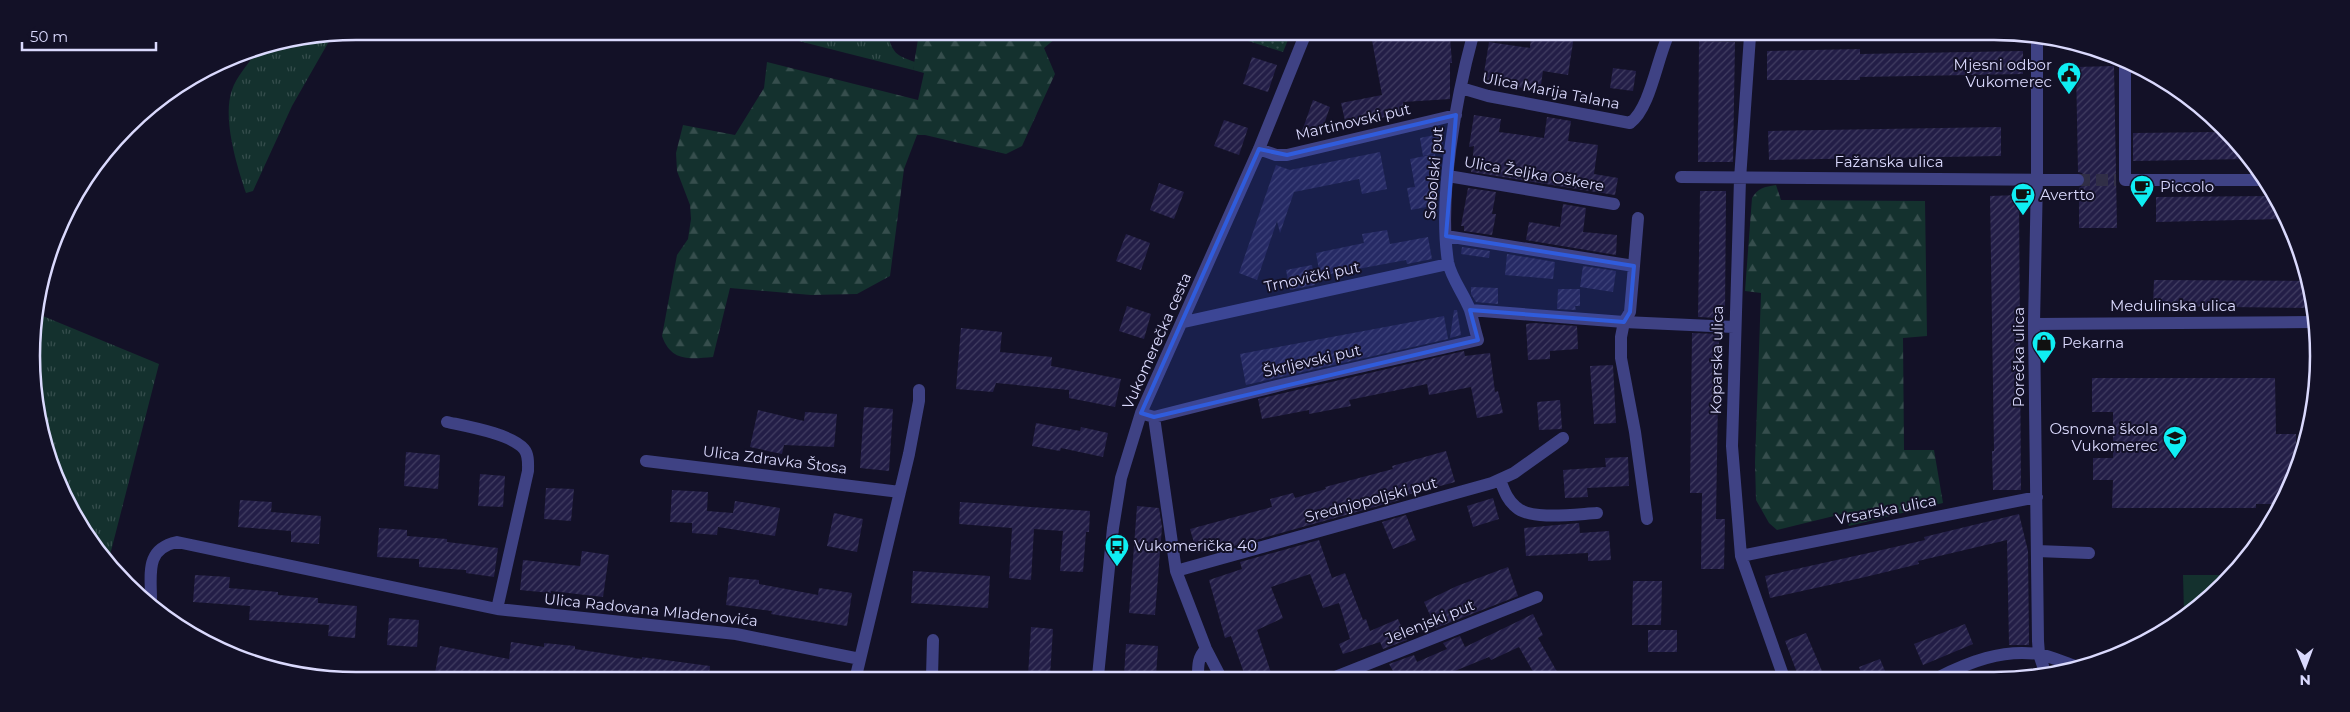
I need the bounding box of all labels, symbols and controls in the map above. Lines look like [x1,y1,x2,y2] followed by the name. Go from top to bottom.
[22,20,156,52] scale bar
[30,27,68,46] text: 50 m
[1954,55,2052,91] place label: Mjesni odbor Vukomerec
[2056,61,2082,95] public building icon: Mjesni odbor Vukomerec
[1481,68,1622,113] street label: Ulica Marija Talana
[1294,99,1412,144] street label: Martinovski put
[1420,126,1447,220] street label: Sobolski put
[1463,152,1606,195] street label: Ulica Željka Oškere
[1834,152,1944,171] street label: Fažanska ulica
[2129,174,2155,208] cafe icon: Piccolo
[2160,177,2214,196] place label: Piccolo
[2010,182,2036,216] cafe icon: Avertto
[2040,185,2095,204] place label: Avertto
[1262,257,1362,296] street label: Trnovički put
[1118,270,1195,412] street label: Vukomerečka cesta
[2110,296,2236,315] street label: Medulinska ulica
[1706,305,1727,415] street label: Koparska ulica
[2009,307,2028,407] street label: Porečka ulica
[2031,330,2057,364] shop icon: Pekarna
[2062,333,2124,352] place label: Pekarna
[1261,340,1363,381] street label: Škrljevski put
[2049,419,2158,455] place label: Osnovna škola Vukomerec
[2162,425,2188,459] school or university icon: Osnovna škola Vukomerec
[702,441,848,478] street label: Ulica Zdravka Štosa
[1303,473,1439,526] street label: Srednjopoljski put
[1834,490,1938,529] street label: Vrsarska ulica
[1104,533,1130,567] bus stop icon: Vukomerička 40
[1134,536,1257,555] place label: Vukomerička 40
[543,589,759,630] street label: Ulica Radovana Mladenovića
[1382,595,1477,648] street label: Jelenjski put
[2280,642,2330,692] north arrow
[2299,671,2311,689] text: N

